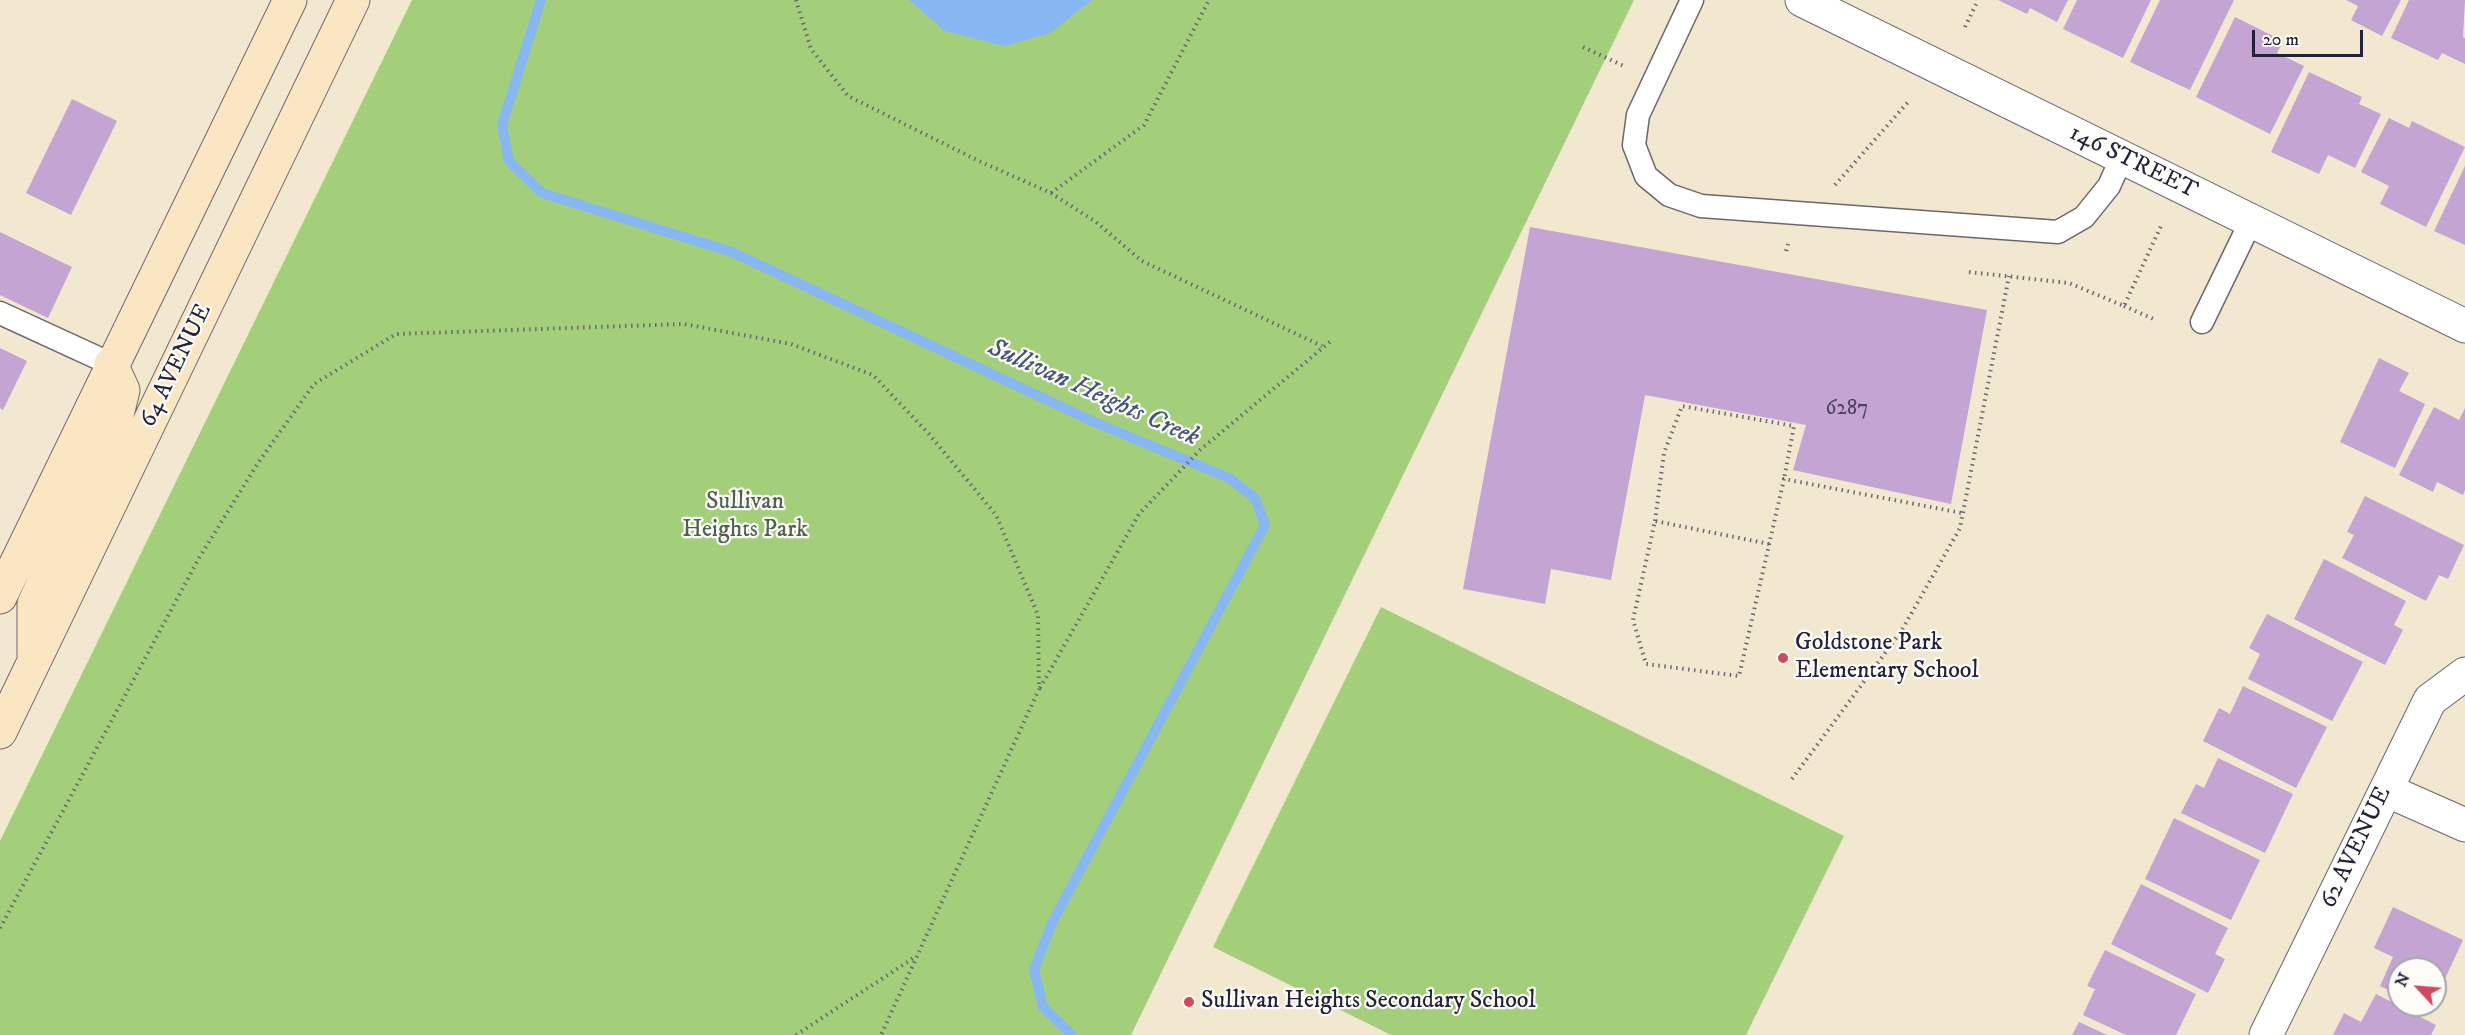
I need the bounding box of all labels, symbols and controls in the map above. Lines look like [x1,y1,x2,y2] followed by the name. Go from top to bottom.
[2255,18,2366,56] scale bar
[2263,29,2299,51] text: 20 m
[2064,120,2202,206] street label: 146 STREET
[135,300,219,432] street label: 64 AVENUE
[983,333,1203,455] water label: Sullivan Heights Creek
[1826,397,1868,423] house number: 6287
[682,489,808,545] park label: Sullivan Heights Park
[1795,630,1979,686] place label: Goldstone Park Elementary School
[1776,651,1790,665] marker: Goldstone Park Elementary School
[2315,783,2399,913] street label: 62 AVENUE
[2387,957,2447,1017] north arrow
[2391,970,2414,990] text: N
[1201,988,1536,1016] place label: Sullivan Heights Secondary School
[1182,995,1196,1009] marker: Sullivan Heights Secondary School

